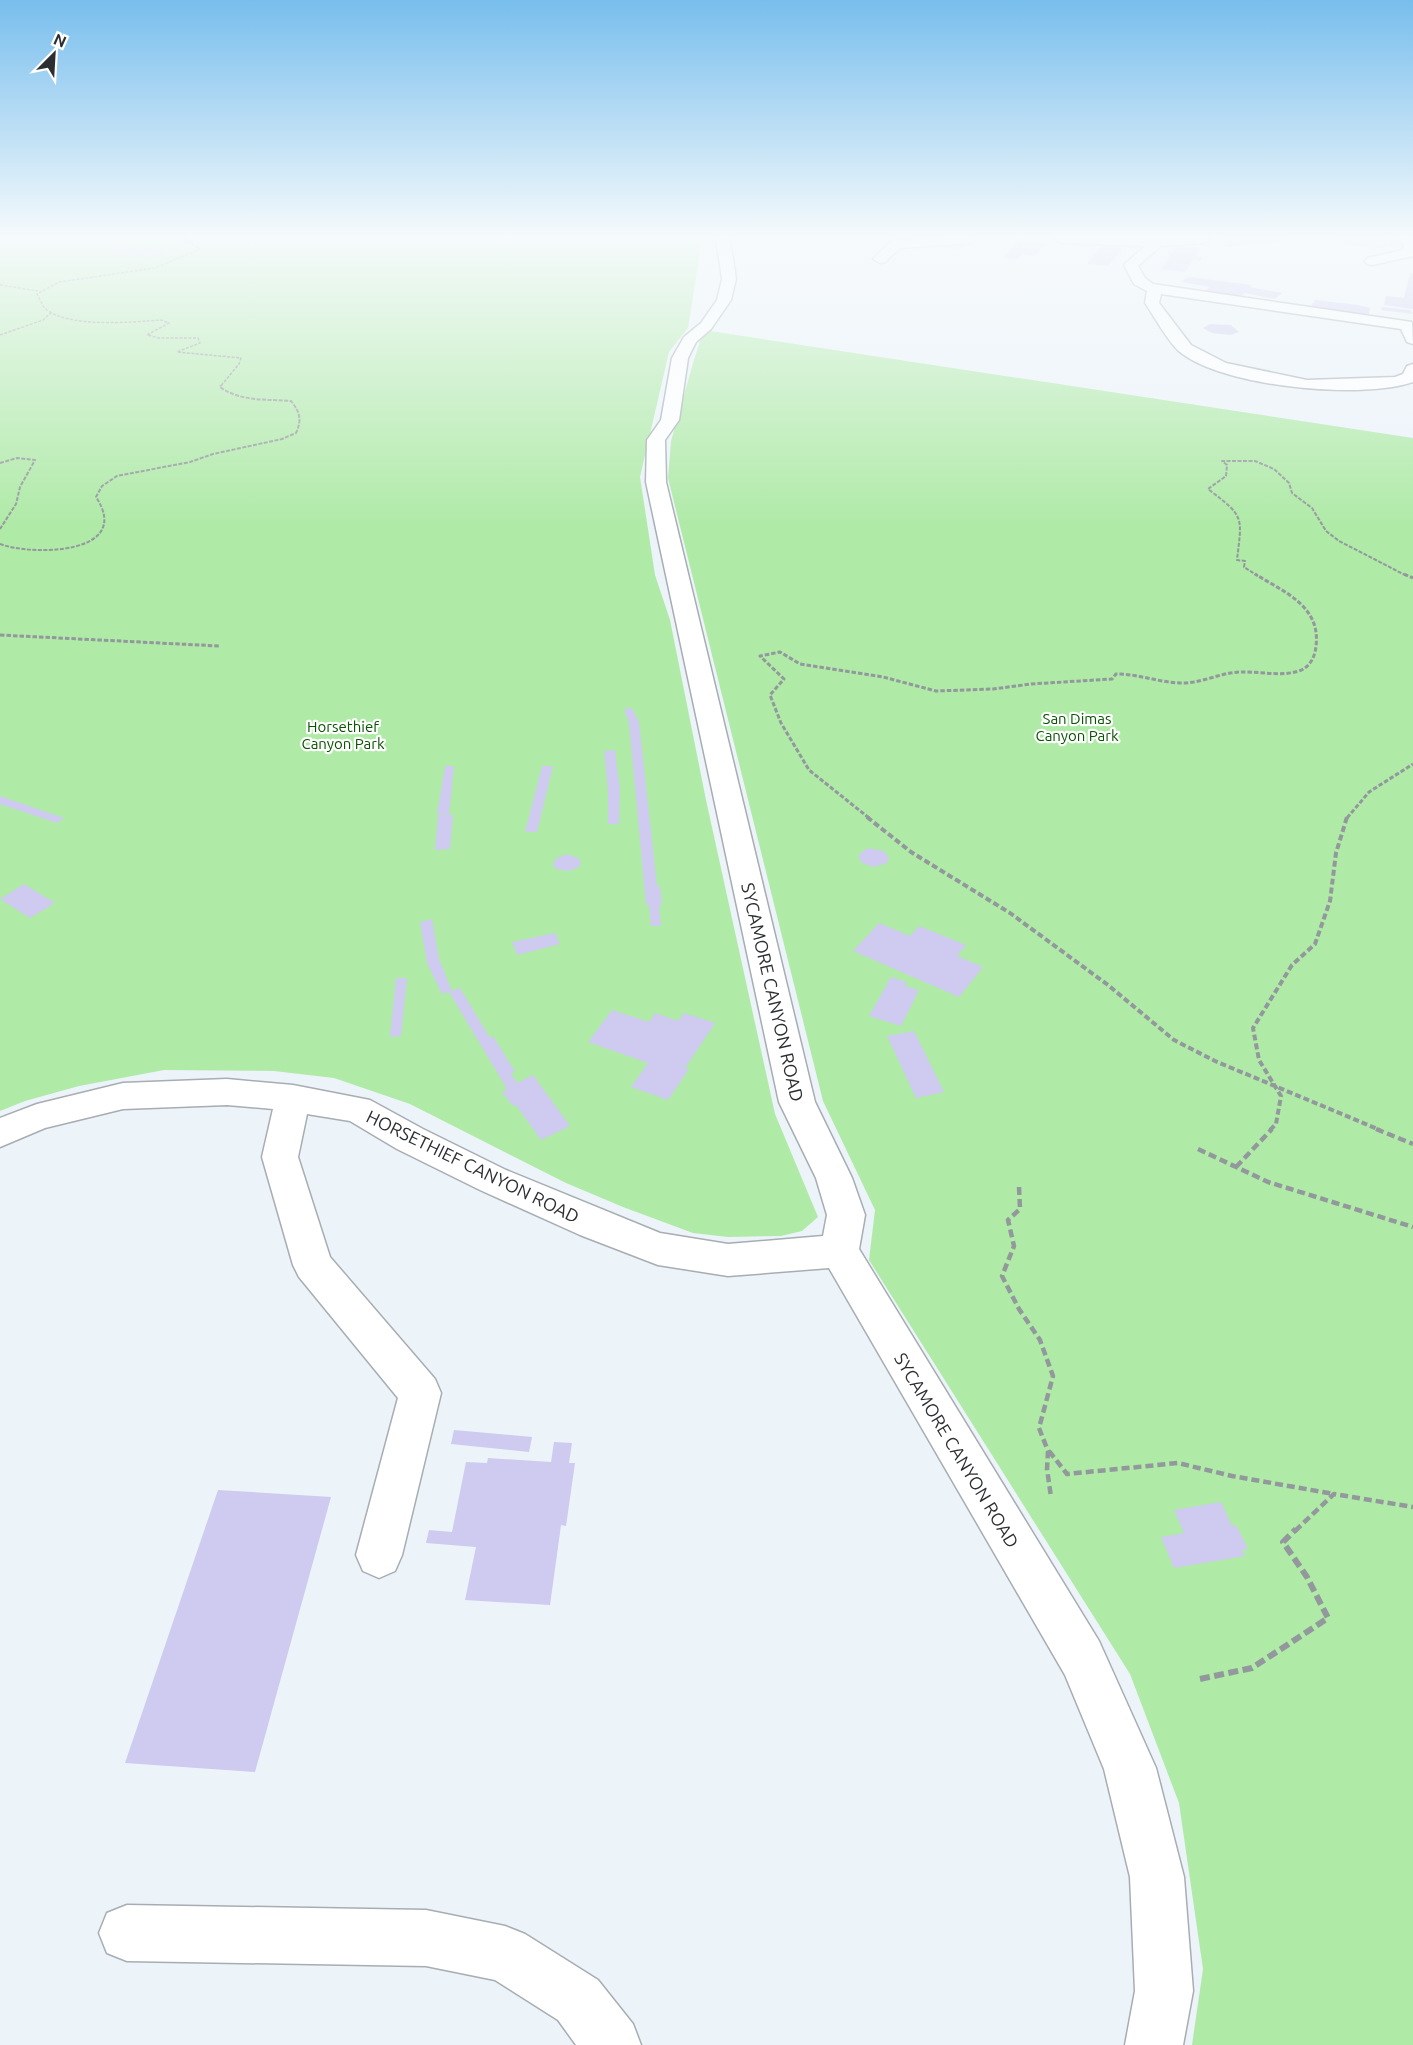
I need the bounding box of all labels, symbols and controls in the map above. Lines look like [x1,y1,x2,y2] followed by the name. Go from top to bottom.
[24,24,84,84] north arrow
[51,30,69,51] text: N
[1035,710,1119,744] park label: San Dimas Canyon Park
[301,718,385,752] park label: Horsethief Canyon Park
[738,881,808,1103] street label: SYCAMORE CANYON ROAD
[363,1106,583,1226] street label: HORSETHIEF CANYON ROAD
[891,1349,1023,1551] street label: SYCAMORE CANYON ROAD

